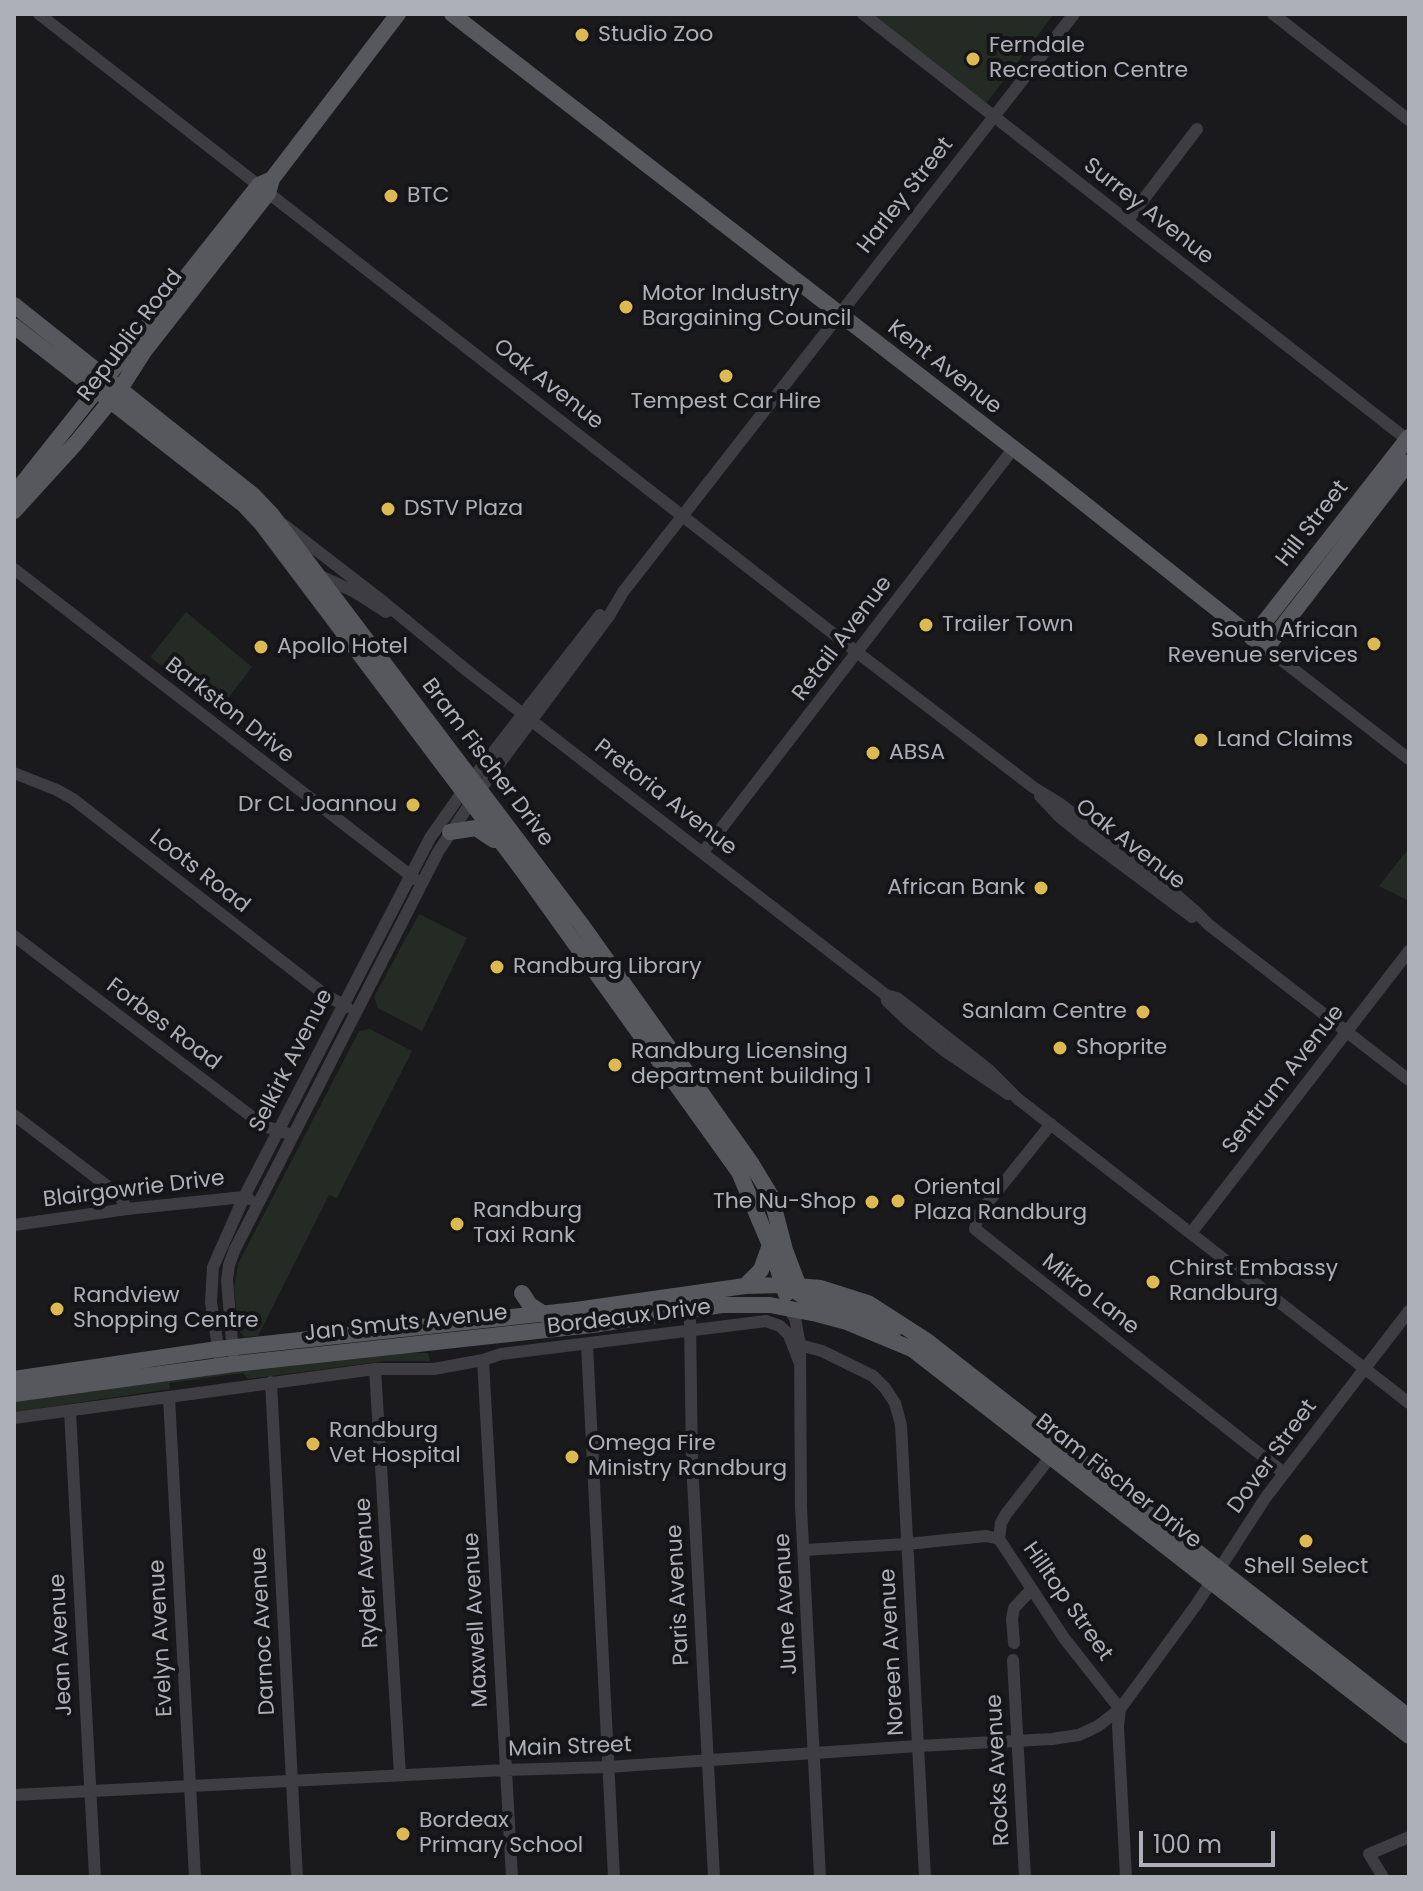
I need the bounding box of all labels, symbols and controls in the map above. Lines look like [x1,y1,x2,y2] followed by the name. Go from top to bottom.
[598,22,713,48] place label: Studio Zoo
[573,26,591,44] marker: Studio Zoo
[989,33,1188,84] place label: Ferndale Recreation Centre
[964,50,982,68] marker: Ferndale Recreation Centre
[852,133,960,259] street label: Harley Street
[1078,153,1218,271] street label: Surrey Avenue
[407,183,449,209] place label: BTC
[382,187,400,205] marker: BTC
[73,265,189,407] street label: Republic Road
[642,281,851,332] place label: Motor Industry Bargaining Council
[617,298,635,316] marker: Motor Industry Bargaining Council
[882,315,1006,421] street label: Kent Avenue
[488,334,608,436] street label: Oak Avenue
[717,367,735,385] marker: Tempest Car Hire
[631,389,821,415] place label: Tempest Car Hire
[1271,476,1355,572] street label: Hill Street
[404,496,523,522] place label: DSTV Plaza
[379,500,397,518] marker: DSTV Plaza
[788,571,898,707] street label: Retail Avenue
[942,612,1074,638] place label: Trailer Town
[917,616,935,634] marker: Trailer Town
[1168,618,1358,670] place label: South African Revenue services
[277,634,408,660] place label: Apollo Hotel
[1365,635,1383,653] marker: South African Revenue services
[252,638,270,656] marker: Apollo Hotel
[159,652,299,770] street label: Barkston Drive
[415,674,559,852] street label: Bram Fischer Drive
[1217,727,1353,753] place label: Land Claims
[1192,731,1210,749] marker: Land Claims
[588,734,742,862] street label: Pretoria Avenue
[889,740,945,766] place label: ABSA
[864,744,882,762] marker: ABSA
[238,792,397,818] place label: Dr CL Joannou
[1070,794,1190,896] street label: Oak Avenue
[404,796,422,814] marker: Dr CL Joannou
[144,825,254,919] street label: Loots Road
[887,875,1025,901] place label: African Bank
[1032,879,1050,897] marker: African Bank
[513,954,702,980] place label: Randburg Library
[488,958,506,976] marker: Randburg Library
[101,973,225,1077] street label: Forbes Road
[245,985,339,1137] street label: Selkirk Avenue
[962,999,1127,1025] place label: Sanlam Centre
[1218,1000,1350,1160] street label: Sentrum Avenue
[1134,1003,1152,1021] marker: Sanlam Centre
[1076,1035,1167,1061] place label: Shoprite
[631,1039,872,1090] place label: Randburg Licensing department building 1
[1051,1039,1069,1057] marker: Shoprite
[606,1056,624,1074] marker: Randburg Licensing department building 1
[42,1166,226,1214] street label: Blairgowrie Drive
[914,1175,1087,1226] place label: Oriental Plaza Randburg
[713,1189,856,1215] place label: The Nu-Shop
[889,1192,907,1210] marker: Oriental Plaza Randburg
[863,1193,881,1211] marker: The Nu-Shop
[473,1198,582,1250] place label: Randburg Taxi Rank
[448,1215,466,1233] marker: Randburg Taxi Rank
[1036,1249,1144,1341] street label: Mikro Lane
[1169,1256,1338,1308] place label: Chirst Embassy Randburg
[1144,1273,1162,1291] marker: Chirst Embassy Randburg
[73,1283,259,1334] place label: Randview Shopping Centre
[546,1295,712,1341] street label: Bordeaux Drive
[48,1300,66,1318] marker: Randview Shopping Centre
[303,1300,509,1348] street label: Jan Smuts Avenue
[1223,1395,1323,1519] street label: Dover Street
[1030,1409,1206,1555] street label: Bram Fischer Drive
[329,1418,461,1470] place label: Randburg Vet Hospital
[588,1431,787,1482] place label: Omega Fire Ministry Randburg
[304,1435,322,1453] marker: Randburg Vet Hospital
[563,1448,581,1466] marker: Omega Fire Ministry Randburg
[351,1497,385,1649] street label: Ryder Avenue
[662,1524,696,1666] street label: Paris Avenue
[459,1532,495,1708] street label: Maxwell Avenue
[770,1532,804,1676] street label: June Avenue
[1297,1532,1315,1550] marker: Shell Select
[1016,1538,1118,1666] street label: Hilltop Street
[246,1546,282,1716] street label: Darnoc Avenue
[1244,1554,1368,1580] place label: Shell Select
[145,1559,179,1717] street label: Evelyn Avenue
[875,1568,911,1736] street label: Noreen Avenue
[45,1573,79,1717] street label: Jean Avenue
[982,1693,1016,1847] street label: Rocks Avenue
[508,1733,632,1763] street label: Main Street
[419,1808,583,1860] place label: Bordeax Primary School
[1143,1815,1279,1865] scale bar
[394,1825,412,1843] marker: Bordeax Primary School
[1153,1828,1222,1861] text: 100 m

